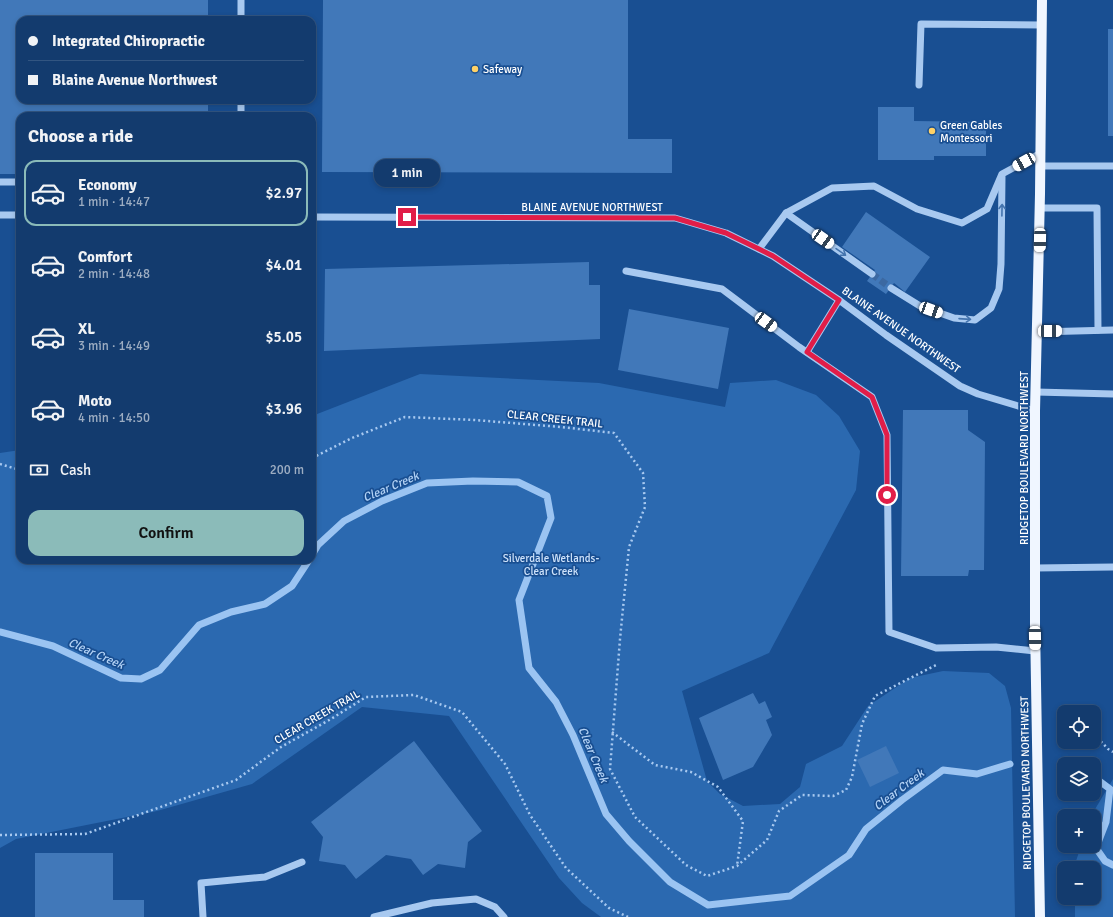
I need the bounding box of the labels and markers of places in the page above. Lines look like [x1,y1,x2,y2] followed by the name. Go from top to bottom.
[483,63,523,76] place label: Safeway
[470,64,480,74] marker: Safeway
[940,119,1002,145] place label: Green Gables Montessori
[927,126,937,136] marker: Green Gables Montessori

